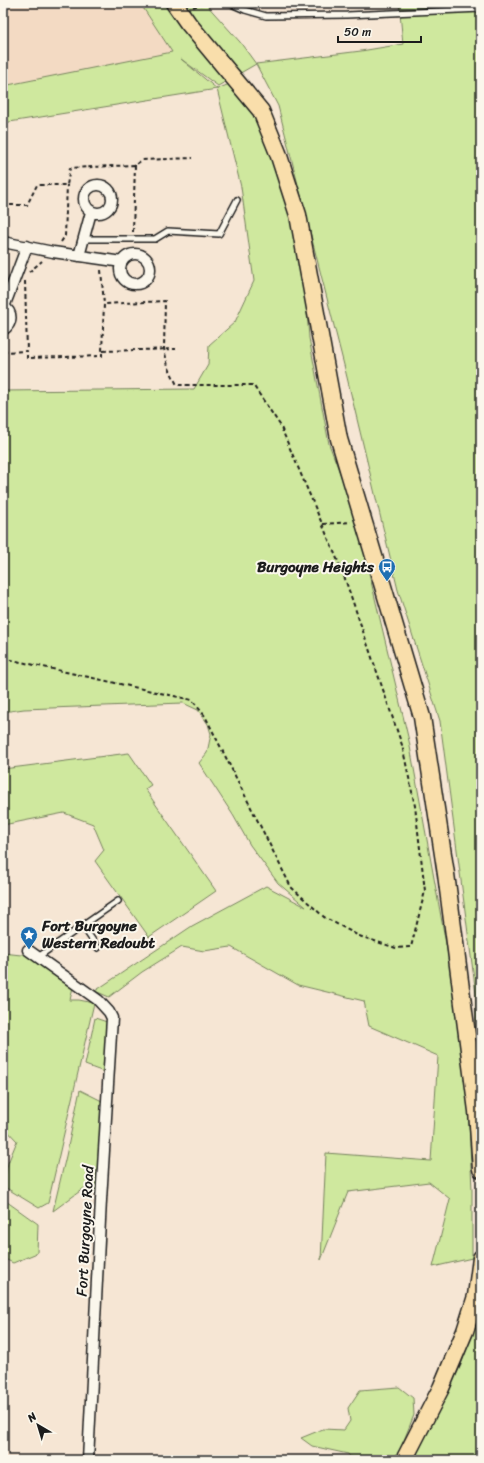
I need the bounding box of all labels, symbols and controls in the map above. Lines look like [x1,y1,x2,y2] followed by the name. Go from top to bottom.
[338,18,421,44] scale bar
[344,21,371,43] text: 50 m
[257,554,375,580] place label: Burgoyne Heights
[377,557,397,582] bus stop icon: Burgoyne Heights
[41,913,155,956] place label: Fort Burgoyne Western Redoubt
[19,925,39,950] place icon: Fort Burgoyne Western Redoubt
[69,1164,101,1297] street label: Fort Burgoyne Road
[18,1405,58,1445] north arrow
[23,1407,41,1428] text: N

